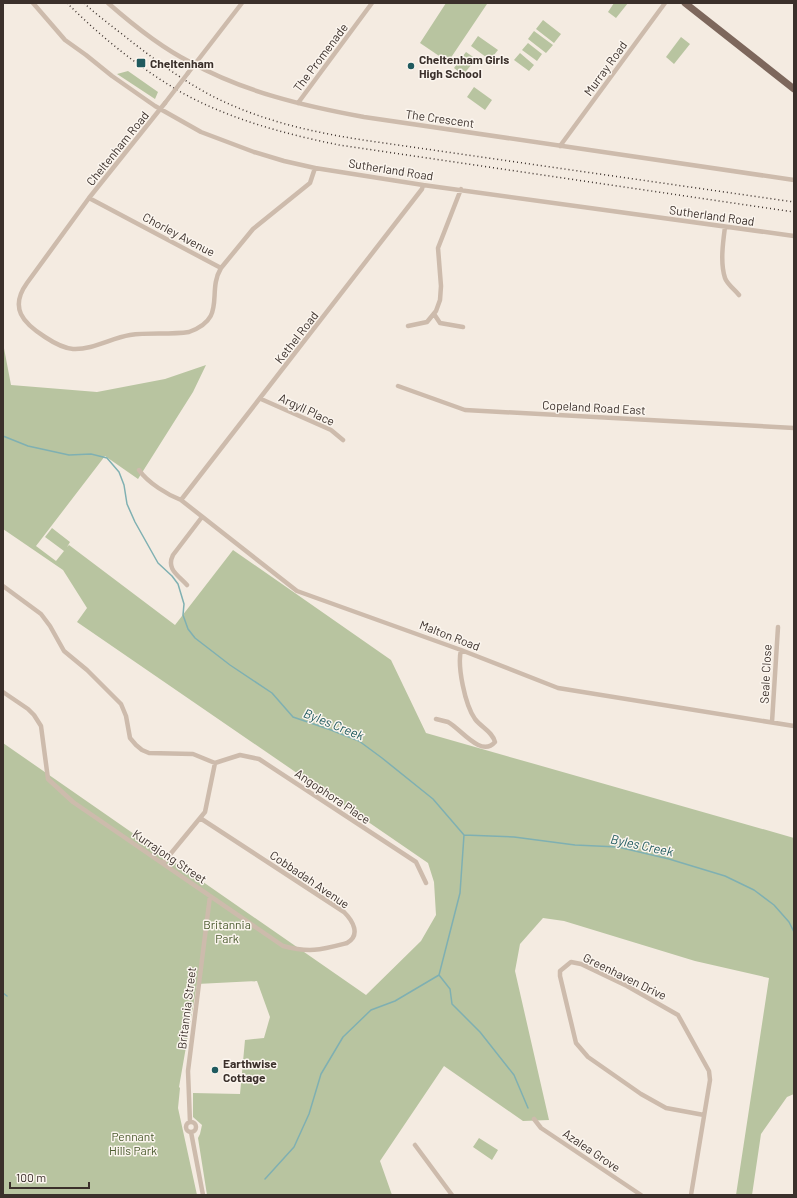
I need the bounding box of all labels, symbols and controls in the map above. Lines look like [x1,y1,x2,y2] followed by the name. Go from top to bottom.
[290,20,350,94] street label: The Promenade
[580,38,630,98] street label: Murray Road
[419,52,509,80] place label: Cheltenham Girls High School
[150,56,214,70] place label: Cheltenham
[135,57,147,69] marker: Cheltenham
[406,61,416,71] marker: Cheltenham Girls High School
[405,106,475,130] street label: The Crescent
[83,108,151,188] street label: Cheltenham Road
[348,155,434,183] street label: Sutherland Road
[669,202,755,228] street label: Sutherland Road
[141,209,217,259] street label: Chorley Avenue
[271,308,321,366] street label: Kethel Road
[277,390,337,428] street label: Argyll Place
[542,397,646,417] street label: Copeland Road East
[418,617,482,653] street label: Malton Road
[756,644,774,704] street label: Seale Close
[301,705,367,744] water label: Byles Creek
[293,766,373,826] street label: Angophora Place
[130,826,210,886] street label: Kurrajong Street
[609,831,675,860] water label: Byles Creek
[268,847,352,911] street label: Cobbadah Avenue
[203,917,251,945] park label: Britannia Park
[581,950,669,1002] street label: Greenhaven Drive
[174,966,198,1050] street label: Britannia Street
[223,1056,277,1084] place label: Earthwise Cottage
[210,1065,220,1075] marker: Earthwise Cottage
[561,1126,623,1174] street label: Azalea Grove
[109,1129,157,1157] park label: Pennant Hills Park
[10,1164,89,1190] scale bar
[16,1170,46,1184] text: 100 m

